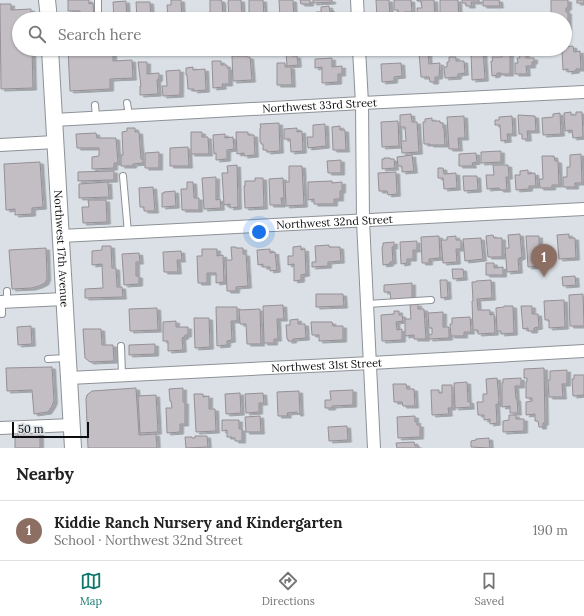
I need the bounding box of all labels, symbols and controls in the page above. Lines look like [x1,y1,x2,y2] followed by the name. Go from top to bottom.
[12,12,572,56] search box
[26,23,48,45] icon: search
[58,25,141,44] text: Search here
[262,95,378,115] street label: Northwest 33rd Street
[51,190,72,308] street label: Northwest 17th Avenue
[276,212,394,232] street label: Northwest 32nd Street
[249,222,269,242] your location
[531,244,557,277] pin: 1
[271,355,383,375] street label: Northwest 31st Street
[12,420,89,439] scale bar
[18,422,44,436] text: 50 m
[16,463,74,485] text: Nearby
[54,513,342,532] text: Kiddie Ranch Nursery and Kindergarten
[26,522,32,539] text: 1
[533,522,568,539] text: 190 m
[54,532,243,549] text: School · Northwest 32nd Street
[80,570,102,608] tab: Map
[262,570,315,608] tab: Directions
[474,570,504,608] tab: Saved

